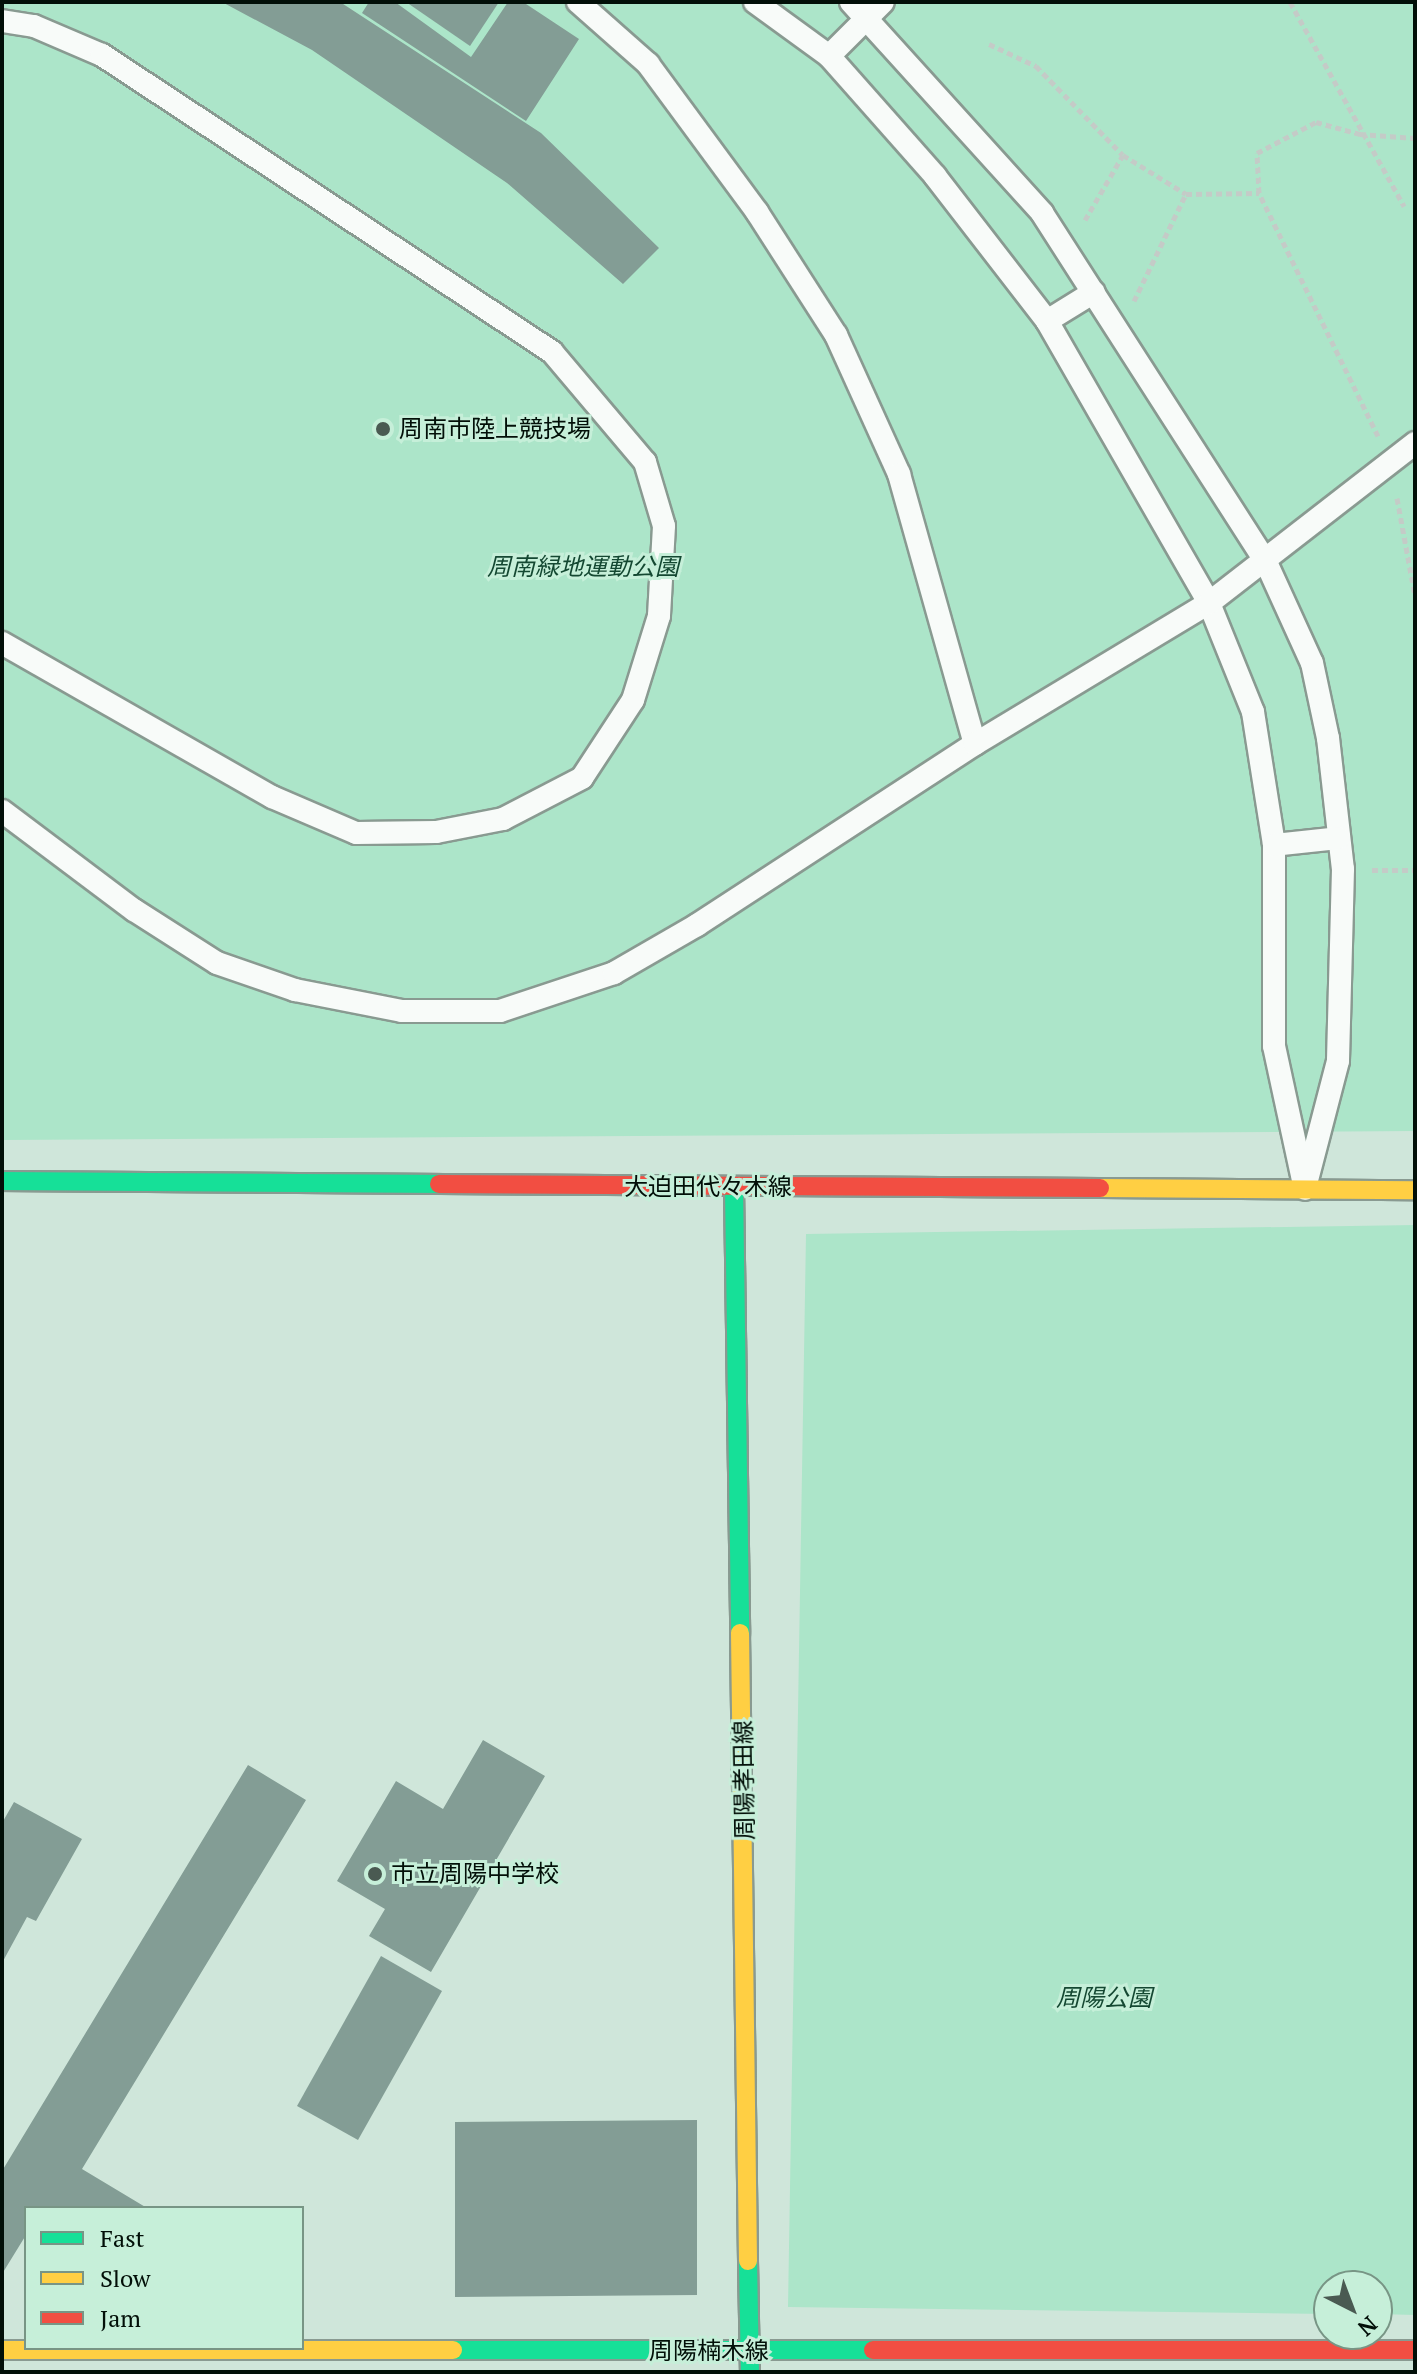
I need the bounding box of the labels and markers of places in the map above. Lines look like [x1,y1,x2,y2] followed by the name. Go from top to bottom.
[399,415,591,443] place label: 周南市陸上競技場
[374,420,392,438] marker: 周南市陸上競技場
[391,1860,559,1888] place label: 市立周陽中学校
[366,1865,384,1883] marker: 市立周陽中学校

